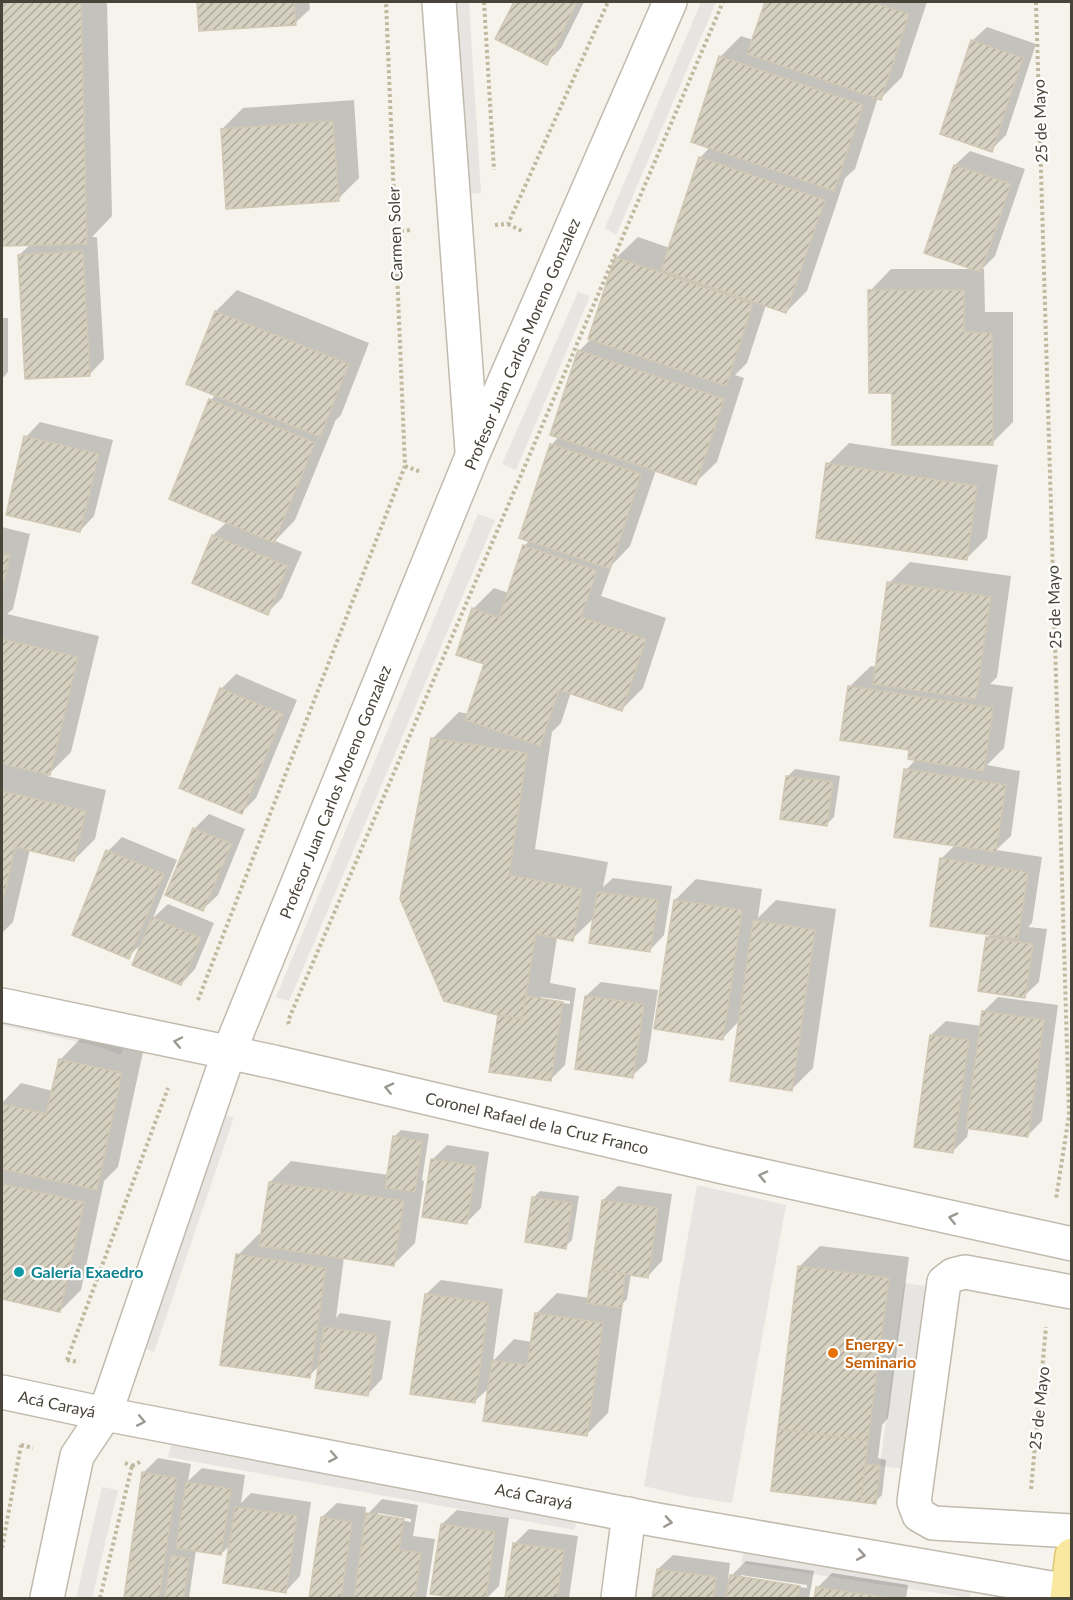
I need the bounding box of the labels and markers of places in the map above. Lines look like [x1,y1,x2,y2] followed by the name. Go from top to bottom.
[31,1262,144,1281] place label: Galería Exaedro
[12,1265,26,1279] marker: Galería Exaedro
[845,1334,916,1371] place label: Energy - Seminario
[826,1346,840,1360] marker: Energy - Seminario

